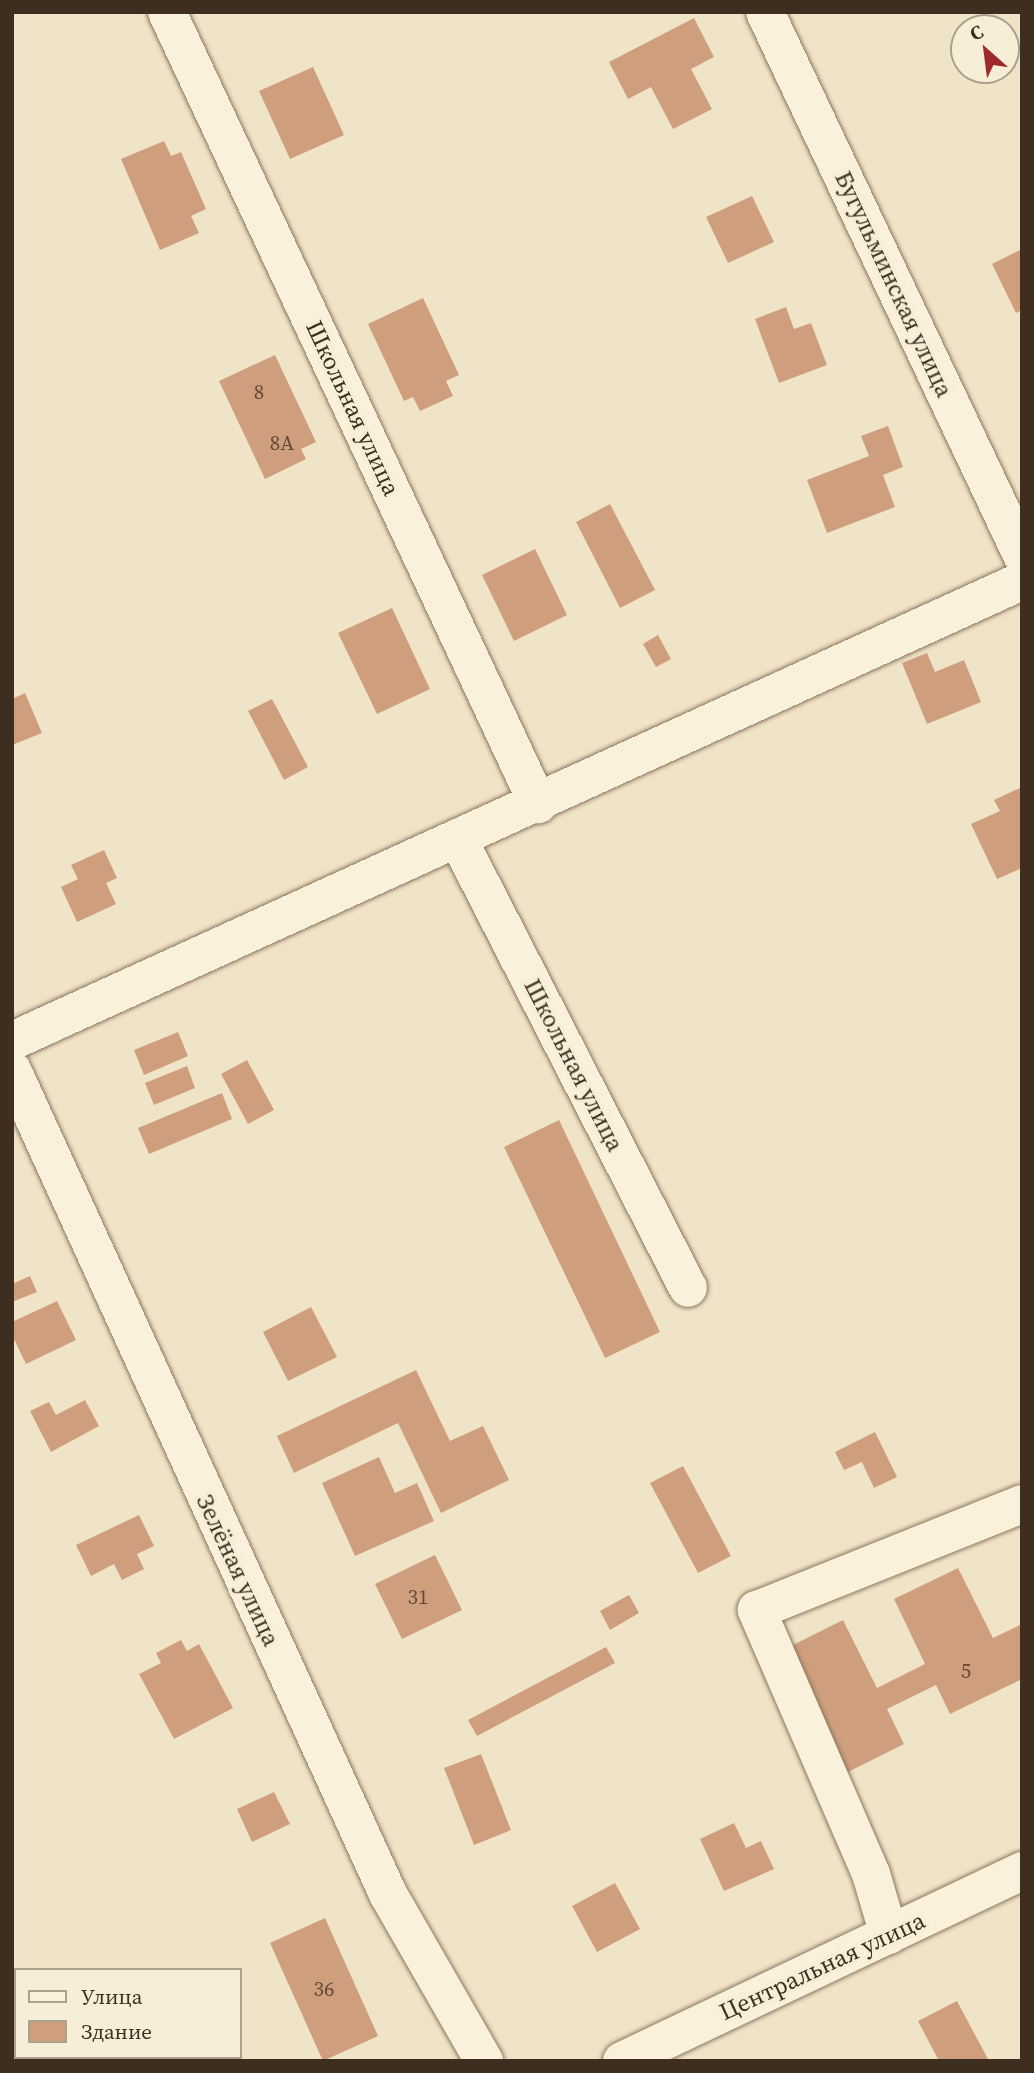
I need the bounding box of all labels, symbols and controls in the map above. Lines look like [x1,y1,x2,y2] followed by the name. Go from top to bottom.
[950,14,1020,84] north arrow
[965,18,987,46] text: С
[829,166,959,402] street label: Бугульминская улица
[300,316,406,500] street label: Школьная улица
[254,379,264,405] house number: 8
[270,430,294,456] house number: 8А
[518,974,630,1156] street label: Школьная улица
[190,1490,286,1650] street label: Зелёная улица
[408,1584,428,1610] house number: 31
[961,1658,971,1684] house number: 5
[715,1906,929,2026] street label: Центральная улица
[14,1968,242,2059] legend
[314,1976,334,2002] house number: 36
[81,1982,142,2011] text: Улица
[81,2017,152,2046] text: Здание

